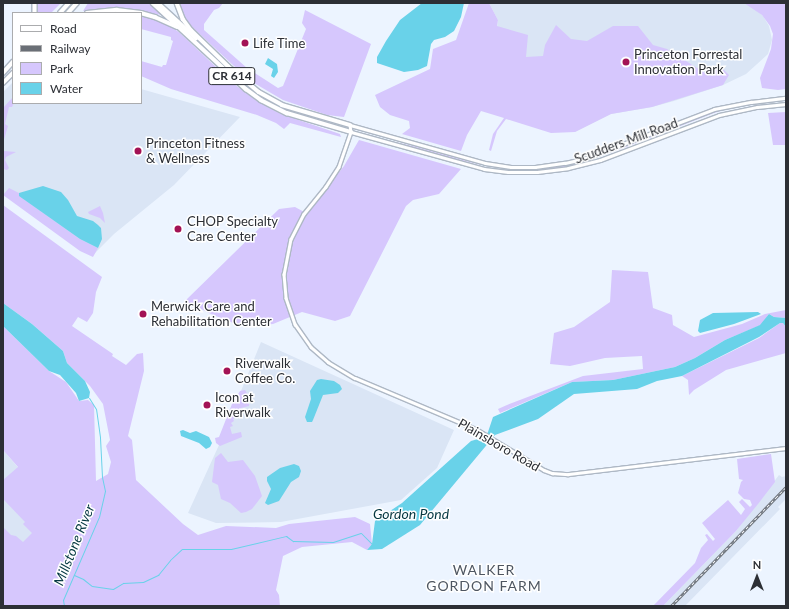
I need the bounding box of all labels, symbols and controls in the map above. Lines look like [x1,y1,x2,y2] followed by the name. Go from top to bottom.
[12,12,142,104] legend
[50,21,77,36] text: Road
[253,35,306,51] place label: Life Time
[240,38,250,48] marker: Life Time
[50,41,90,56] text: Railway
[634,47,742,78] place label: Princeton Forrestal Innovation Park
[621,57,631,67] marker: Princeton Forrestal Innovation Park
[50,61,73,76] text: Park
[208,66,256,86] road number: CR 614
[50,81,83,96] text: Water
[572,115,680,167] street label: Scudders Mill Road
[146,136,245,167] place label: Princeton Fitness & Wellness
[133,146,143,156] marker: Princeton Fitness & Wellness
[187,214,278,245] place label: CHOP Specialty Care Center
[172,223,184,235] marker: CHOP Specialty Care Center
[151,299,272,330] place label: Merwick Care and Rehabilitation Center
[138,309,148,319] marker: Merwick Care and Rehabilitation Center
[235,356,295,387] place label: Riverwalk Coffee Co.
[222,366,232,376] marker: Riverwalk Coffee Co.
[215,390,271,421] place label: Icon at Riverwalk
[202,400,212,410] marker: Icon at Riverwalk
[455,415,543,475] street label: Plainsboro Road
[50,502,98,588] water label: Millstone River
[373,506,449,522] water label: Gordon Pond
[737,557,777,597] north arrow
[753,558,761,571] text: N
[426,562,542,594] district label: WALKER GORDON FARM

